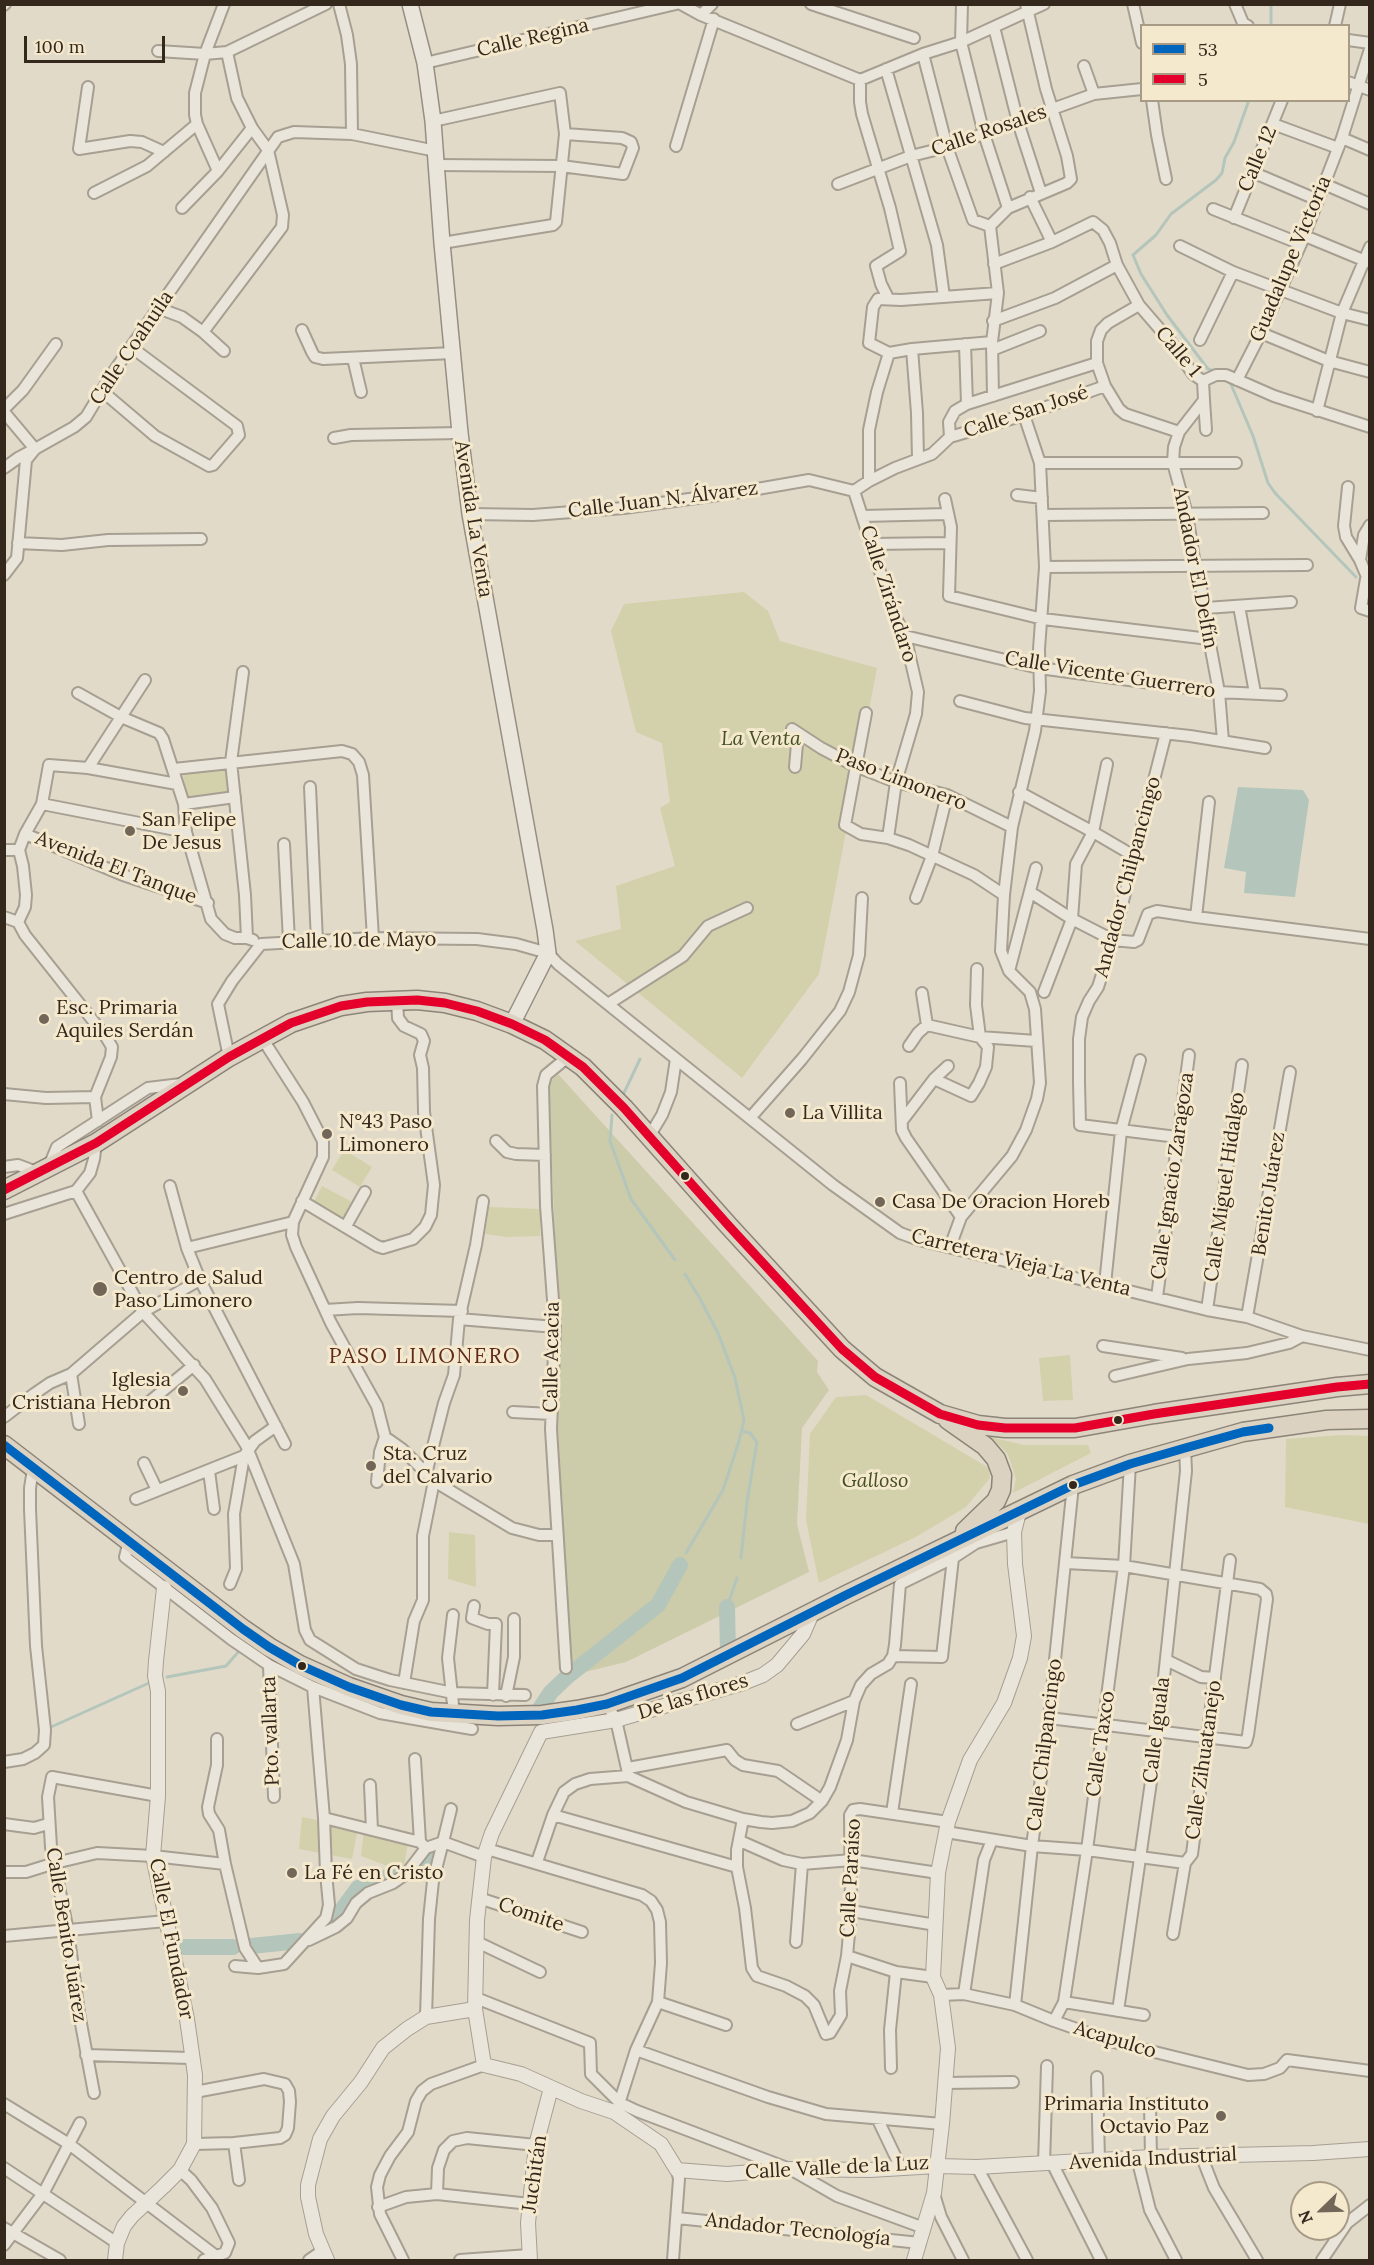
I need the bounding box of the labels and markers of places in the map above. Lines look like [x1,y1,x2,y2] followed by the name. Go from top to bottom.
[142,808,236,855] place label: San Felipe De Jesus
[123,824,137,838] marker: San Felipe De Jesus
[56,996,194,1043] place label: Esc. Primaria Aquiles Serdán
[37,1012,51,1026] marker: Esc. Primaria Aquiles Serdán
[802,1101,883,1125] place label: La Villita
[783,1106,797,1120] marker: La Villita
[339,1110,432,1157] place label: N°43 Paso Limonero
[320,1127,334,1141] marker: N°43 Paso Limonero
[679,1170,691,1182] unlabelled marker
[892,1190,1110,1214] place label: Casa De Oracion Horeb
[873,1195,887,1209] marker: Casa De Oracion Horeb
[114,1266,263,1313] place label: Centro de Salud Paso Limonero
[91,1280,109,1298] marker: Centro de Salud Paso Limonero
[12,1368,171,1415] place label: Iglesia Cristiana Hebron
[176,1384,190,1398] marker: Iglesia Cristiana Hebron
[1112,1414,1124,1426] unlabelled marker
[383,1442,492,1489] place label: Sta. Cruz del Calvario
[364,1459,378,1473] marker: Sta. Cruz del Calvario
[1067,1479,1079,1491] unlabelled marker
[296,1660,308,1672] unlabelled marker
[304,1861,444,1885] place label: La Fé en Cristo
[285,1866,299,1880] marker: La Fé en Cristo
[1044,2092,1209,2139] place label: Primaria Instituto Octavio Paz
[1214,2109,1228,2123] marker: Primaria Instituto Octavio Paz

